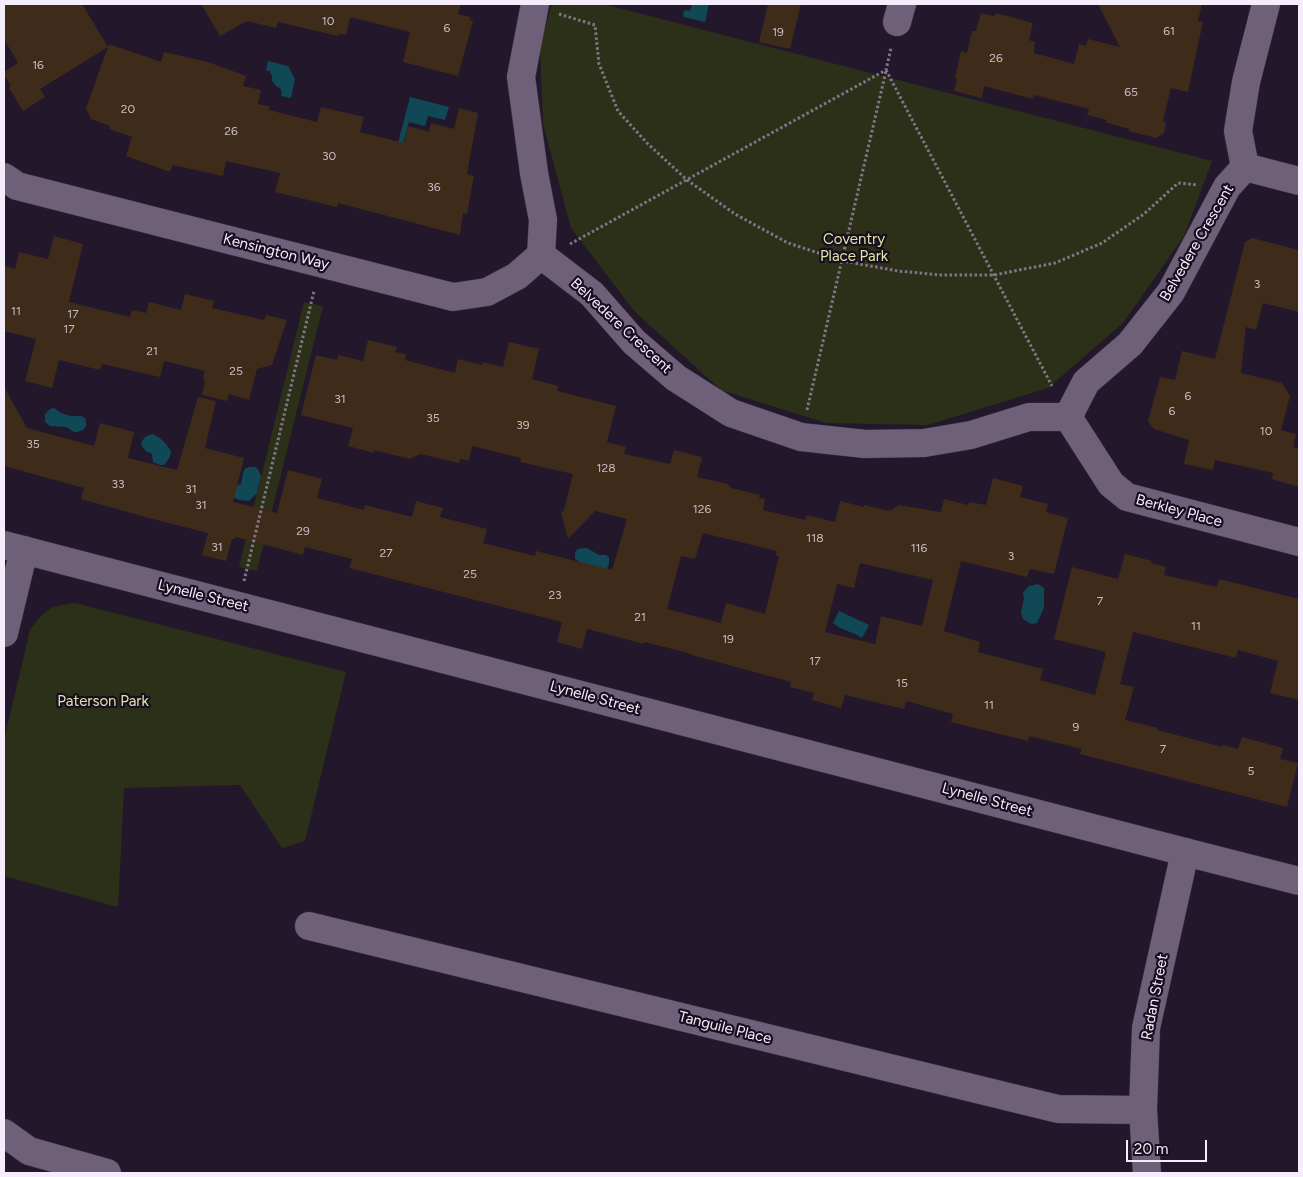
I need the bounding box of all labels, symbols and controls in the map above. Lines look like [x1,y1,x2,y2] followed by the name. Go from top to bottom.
[322,14,334,28] house number: 10
[444,21,450,35] house number: 6
[1163,24,1175,38] house number: 61
[772,25,784,39] house number: 19
[989,51,1003,65] house number: 26
[32,58,44,72] house number: 16
[1124,85,1138,99] house number: 65
[121,102,135,116] house number: 20
[224,124,238,138] house number: 26
[322,149,336,163] house number: 30
[427,180,441,194] house number: 36
[1156,181,1238,305] street label: Belvedere Crescent
[221,230,331,274] street label: Kensington Way
[820,231,888,266] park label: Coventry Place Park
[567,274,675,378] street label: Belvedere Crescent
[1254,277,1260,291] house number: 3
[11,304,21,318] house number: 11
[67,307,79,321] house number: 17
[63,322,75,336] house number: 17
[146,344,158,358] house number: 21
[229,364,243,378] house number: 25
[1185,389,1191,403] house number: 6
[334,392,346,406] house number: 31
[1169,404,1175,418] house number: 6
[426,411,440,425] house number: 35
[516,418,530,432] house number: 39
[1260,424,1272,438] house number: 10
[26,437,40,451] house number: 35
[596,461,616,475] house number: 128
[111,477,125,491] house number: 33
[185,482,197,496] house number: 31
[1134,491,1224,531] street label: Berkley Place
[195,498,207,512] house number: 31
[693,502,711,516] house number: 126
[296,524,310,538] house number: 29
[806,531,824,545] house number: 118
[211,540,223,554] house number: 31
[911,541,927,555] house number: 116
[379,546,393,560] house number: 27
[1008,549,1014,563] house number: 3
[463,567,477,581] house number: 25
[156,576,250,616] street label: Lynelle Street
[548,588,562,602] house number: 23
[1097,594,1103,608] house number: 7
[634,610,646,624] house number: 21
[1191,619,1201,633] house number: 11
[722,632,734,646] house number: 19
[809,654,821,668] house number: 17
[896,676,908,690] house number: 15
[548,677,642,719] street label: Lynelle Street
[57,693,149,711] park label: Paterson Park
[984,698,994,712] house number: 11
[1073,720,1079,734] house number: 9
[1160,742,1166,756] house number: 7
[1248,764,1254,778] house number: 5
[940,779,1034,821] street label: Lynelle Street
[1138,952,1172,1042] street label: Radan Street
[677,1008,773,1048] street label: Tanguile Place
[1128,1130,1209,1162] scale bar
[1134,1140,1168,1158] text: 20 m

